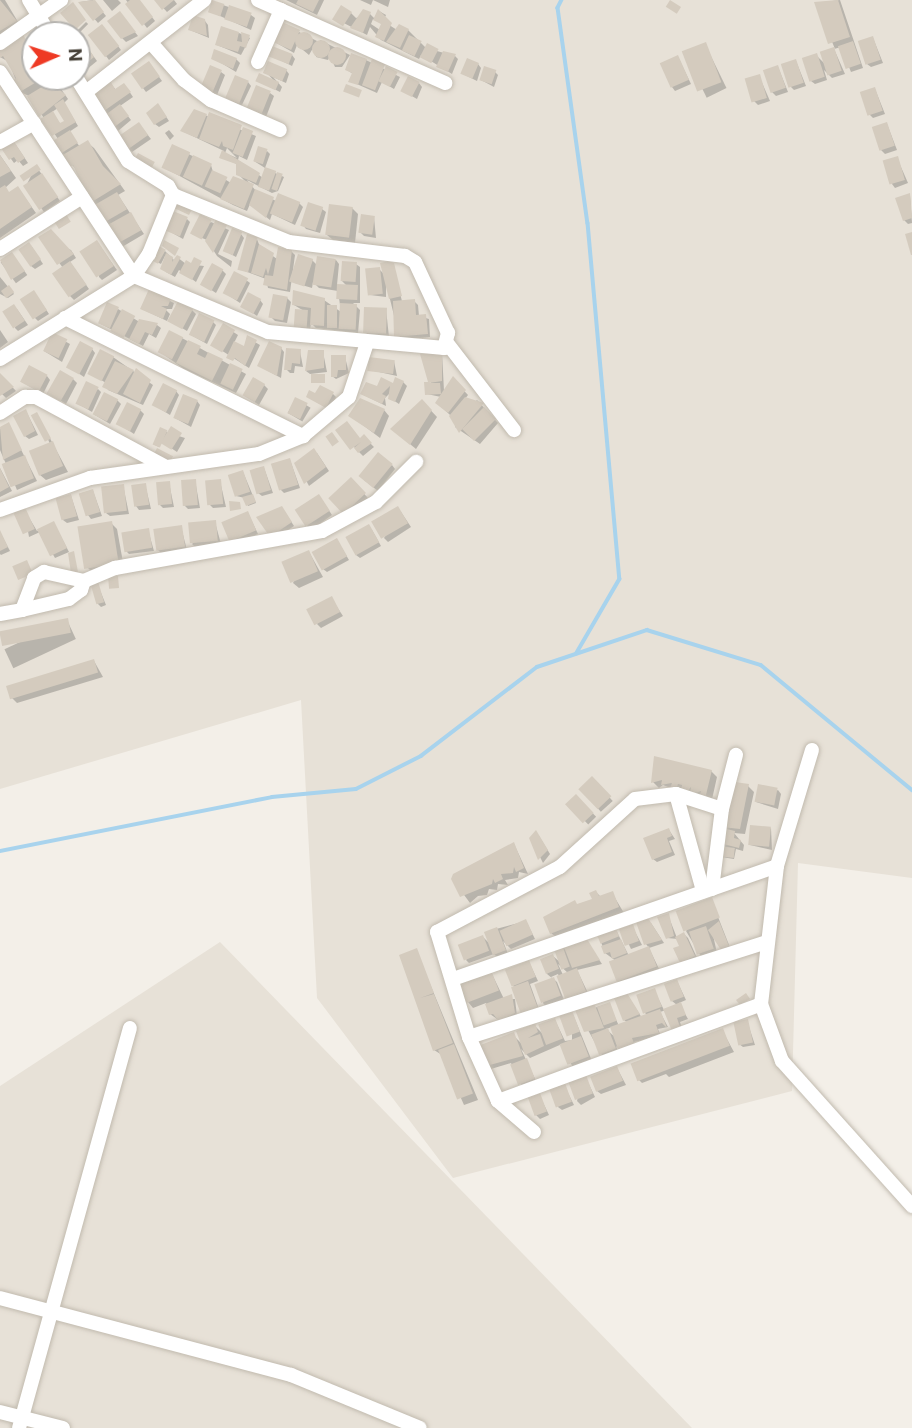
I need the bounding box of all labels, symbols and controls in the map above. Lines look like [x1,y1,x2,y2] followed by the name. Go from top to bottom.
[21,21,91,91] north arrow
[64,48,87,62] text: N

